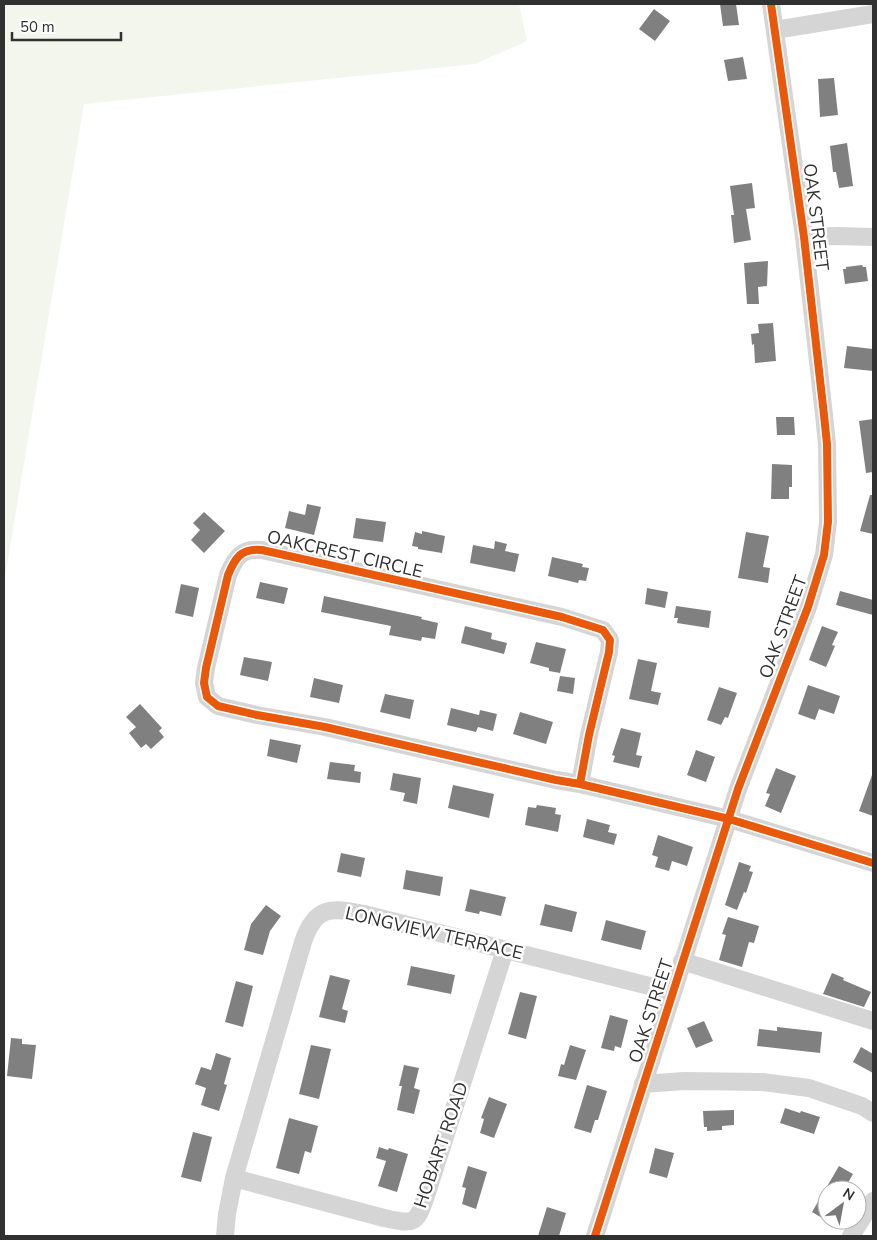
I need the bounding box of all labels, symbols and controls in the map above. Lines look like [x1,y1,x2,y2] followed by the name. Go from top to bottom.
[12,10,121,42] scale bar
[20,17,55,37] text: 50 m
[798,162,835,272] street label: OAK STREET
[265,524,425,584] street label: OAKCREST CIRCLE
[753,572,813,682] street label: OAK STREET
[343,901,525,965] street label: LONGVIEW TERRACE
[623,956,679,1066] street label: OAK STREET
[408,1079,474,1211] street label: HOBART ROAD
[817,1180,867,1230] north arrow
[839,1184,858,1205] text: N

